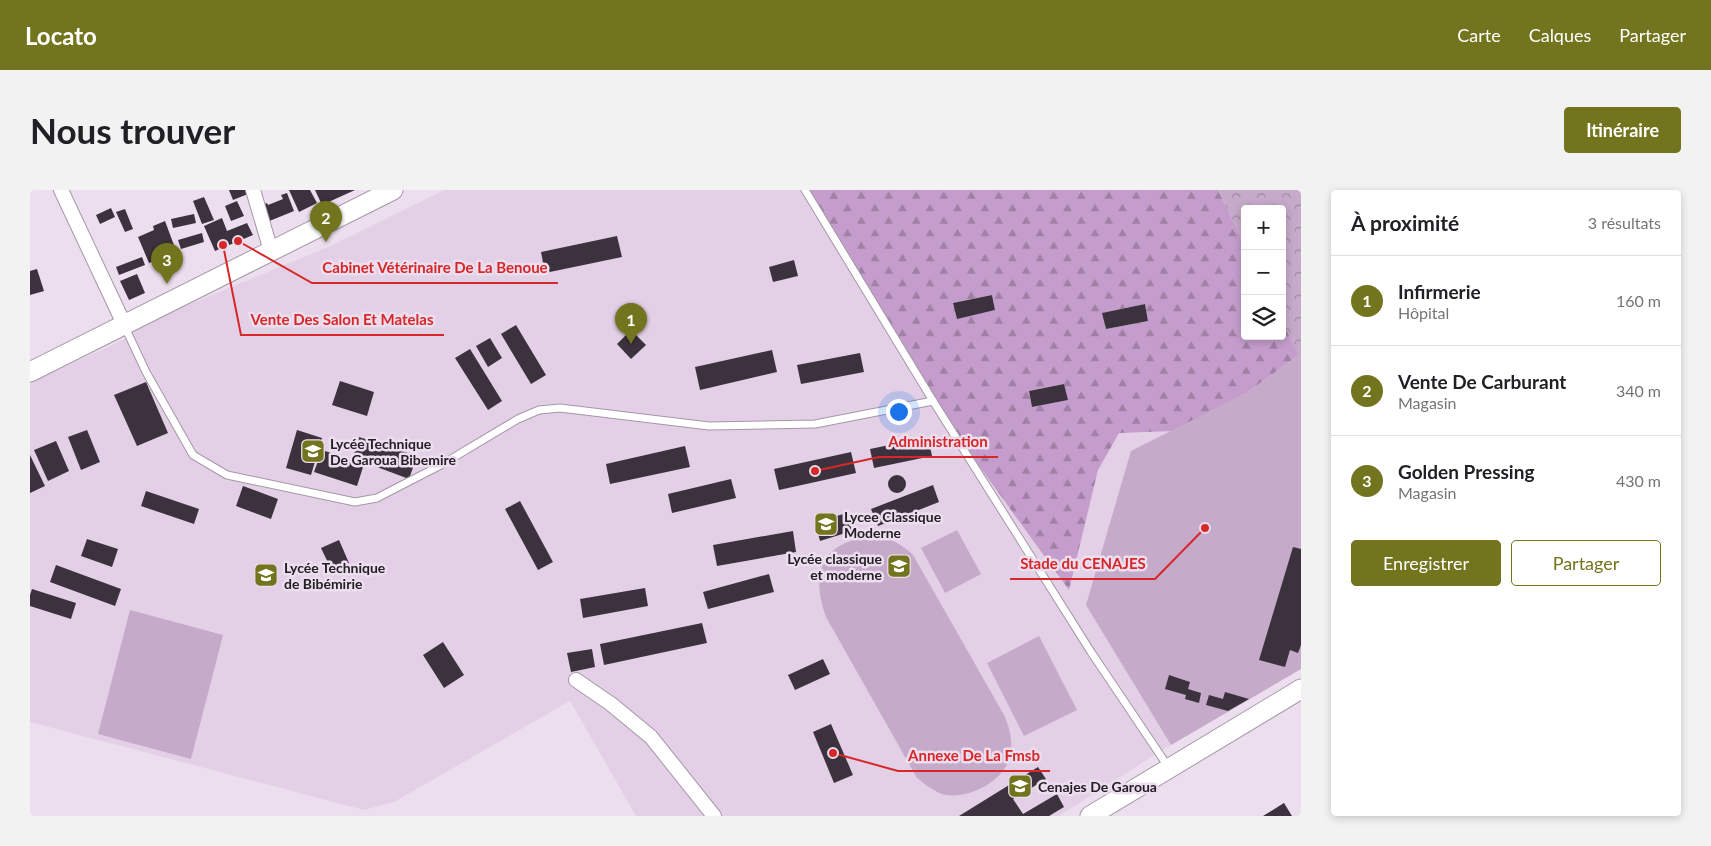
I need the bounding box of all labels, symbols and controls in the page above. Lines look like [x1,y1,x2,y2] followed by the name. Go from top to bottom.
[25,21,97,50] text: Locato
[1457,24,1501,46] text: Carte
[1529,24,1591,46] text: Calques
[1619,24,1686,46] text: Partager
[1564,107,1681,153] button: Itinéraire
[30,109,235,151] text: Nous trouver
[310,201,342,242] pin: 2
[1241,205,1286,340] map controls
[1241,205,1286,250] button: +
[1351,210,1459,235] text: À proximité
[1588,213,1661,232] text: 3 résultats
[151,243,183,284] pin: 3
[1241,250,1286,295] button: −
[312,253,558,283] callout: Cabinet Vétérinaire De La Benoue
[322,258,548,276] text: Cabinet Vétérinaire De La Benoue
[1398,280,1481,303] text: Infirmerie
[1362,291,1372,310] text: 1
[1616,291,1661,310] text: 160 m
[1241,295,1286,340] button: layers
[615,303,647,344] pin: 1
[1398,303,1449,322] text: Hôpital
[241,305,444,335] callout: Vente Des Salon Et Matelas
[249,310,434,328] text: Vente Des Salon Et Matelas
[1398,370,1566,393] text: Vente De Carburant
[1362,381,1372,400] text: 2
[1616,381,1661,400] text: 340 m
[1398,393,1457,412] text: Magasin
[886,399,912,425] your location
[879,427,998,457] callout: Administration
[887,432,988,450] text: Administration
[330,435,457,468] place label: Lycée Technique De Garoua Bibemire
[300,438,326,464] school or university icon: Lycée Technique De Garoua Bibemire
[1398,460,1534,483] text: Golden Pressing
[1362,471,1372,490] text: 3
[1616,471,1661,490] text: 430 m
[1398,483,1457,502] text: Magasin
[844,508,942,541] place label: Lycee Classique Moderne
[813,511,839,537] school or university icon: Lycee Classique Moderne
[1351,540,1501,586] button: Enregistrer
[1511,540,1661,586] button: Partager
[1010,549,1155,579] callout: Stade du CENAJES
[787,550,883,583] place label: Lycée classique et moderne
[886,553,912,579] school or university icon: Lycée classique et moderne
[1020,554,1146,572] text: Stade du CENAJES
[284,559,386,592] place label: Lycée Technique de Bibémirie
[253,562,279,588] school or university icon: Lycée Technique de Bibémirie
[898,741,1050,771] callout: Annexe De La Fmsb
[907,746,1040,764] text: Annexe De La Fmsb
[1007,773,1033,799] school or university icon: Cenajes De Garoua
[1038,778,1157,795] place label: Cenajes De Garoua

